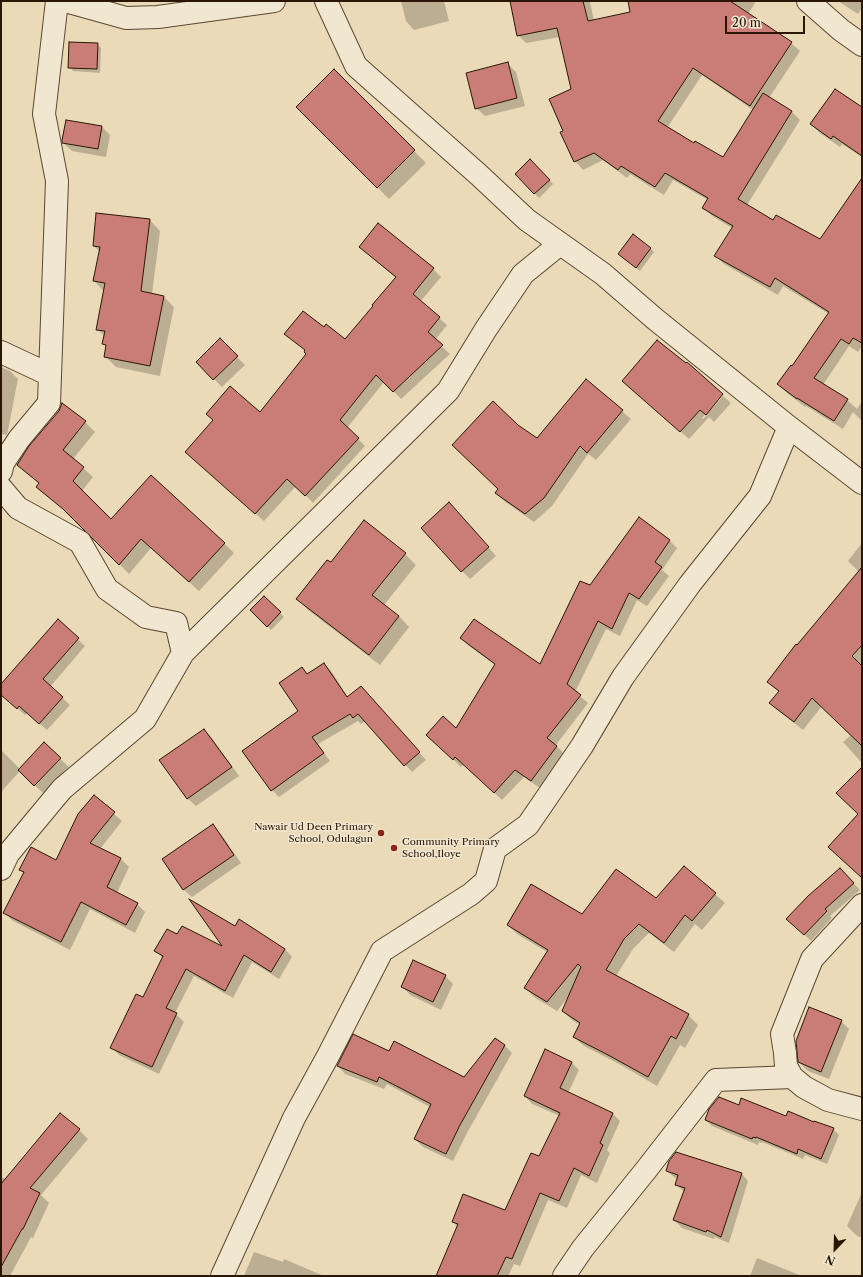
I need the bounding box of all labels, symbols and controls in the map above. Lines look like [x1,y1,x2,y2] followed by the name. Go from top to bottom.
[727,8,807,34] scale bar
[732,15,761,30] text: 20 m
[254,821,373,844] place label: Nawair Ud Deen Primary School, Odulagun
[376,828,386,838] marker: Nawair Ud Deen Primary School, Odulagun
[402,836,500,860] place label: Community Primary School,Iloye
[389,843,399,853] marker: Community Primary School,Iloye
[815,1229,855,1269] north arrow
[823,1252,837,1268] text: N

